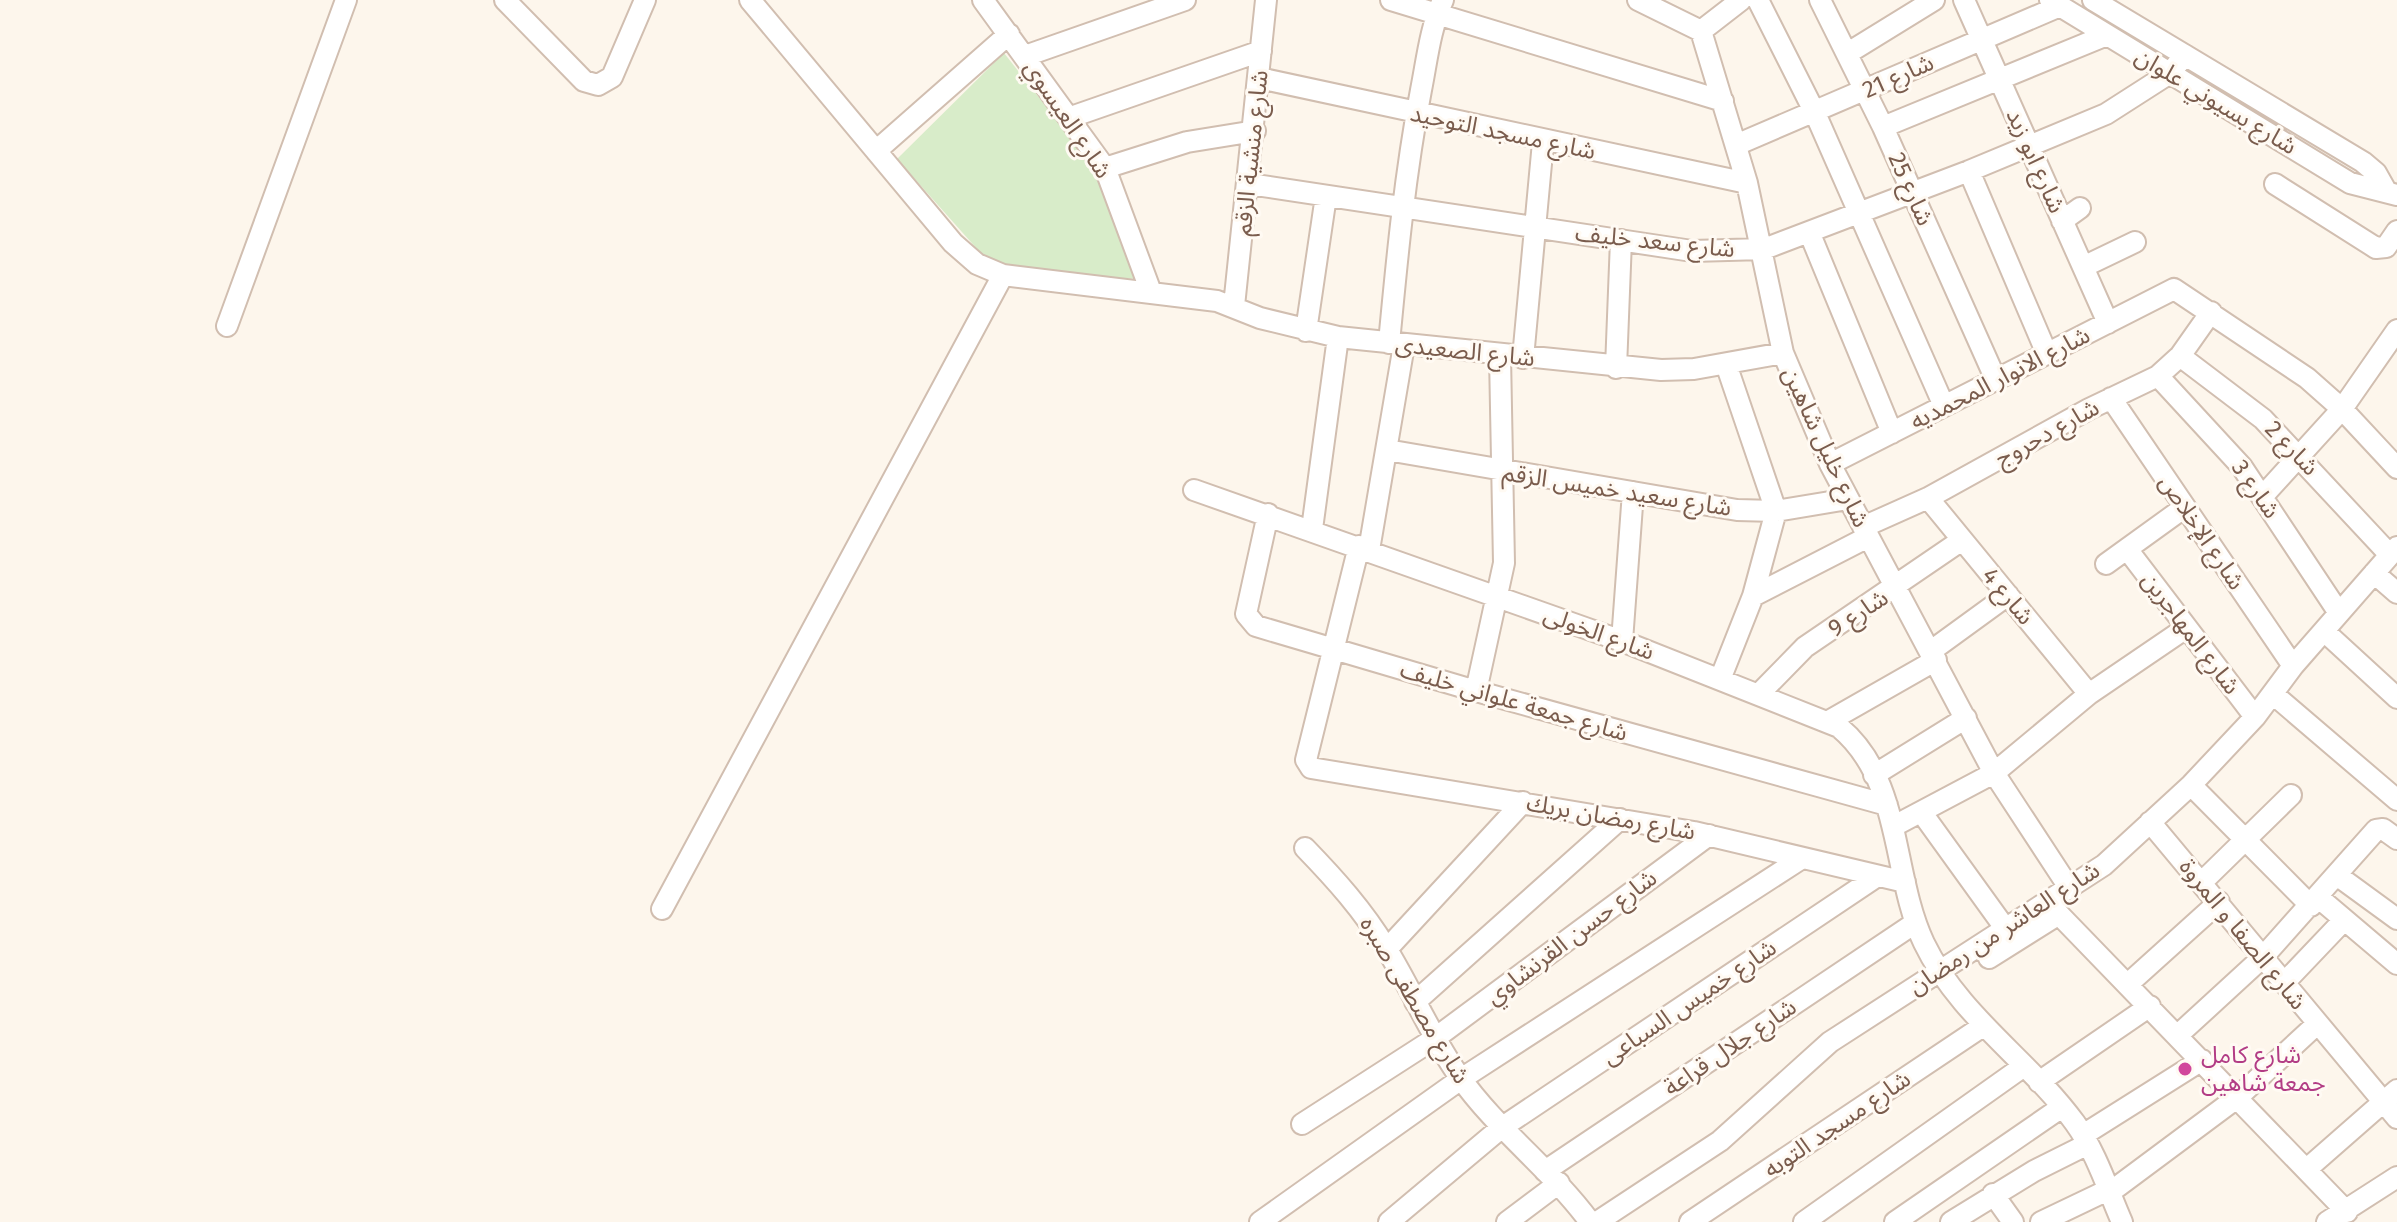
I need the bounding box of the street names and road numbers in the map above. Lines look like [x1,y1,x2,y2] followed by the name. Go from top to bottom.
[2128,42,2302,164] street label: شارع بسيوني علوان
[1858,48,1939,107] street label: شارع 21
[1014,55,1118,186] street label: شارع العيسوي
[1228,69,1277,237] street label: شارع منشية الزقم
[1407,99,1598,168] street label: شارع مسجد التوحيد
[1998,105,2071,219] street label: شارع ابو زيد
[1880,148,1939,231] street label: شارع 25
[1574,219,1736,266] street label: شارع سعد خليف
[1905,321,2096,438] street label: شارع الانوار المحمديه
[1393,330,1536,375] street label: شارع الصعيدى
[1774,363,1875,533] street label: شارع خليل شاهين
[1990,393,2105,476] street label: شارع دحروج
[2257,415,2325,483] street label: شارع 2
[2223,454,2286,525] street label: شارع 3
[1500,458,1733,525] street label: شارع سعيد خميس الزقم
[2151,469,2251,597] street label: شارع الإخلاص
[1974,562,2040,632] street label: شارع 4
[2134,566,2246,701] street label: شارع المهاجرين
[1823,583,1895,645] street label: شارع 9
[1539,600,1658,669] street label: شارع الخولى
[1396,655,1631,751] street label: شارع جمعة علواني خليف
[1524,788,1697,849] street label: شارع رمضان بريك
[2171,853,2312,1017] street label: شارع الصفا و المروة
[1903,856,2107,1003] street label: شارع العاشر من رمضان
[1480,864,1665,1014] street label: شارع حسن القرنشاوي
[1352,912,1476,1090] street label: شارع مصطفى صبره
[1597,933,1783,1073] street label: شارع خميس السباعى
[1658,992,1803,1104] street label: شارع جلال قراعة
[1758,1065,1917,1186] street label: شارع مسجد التوبه

